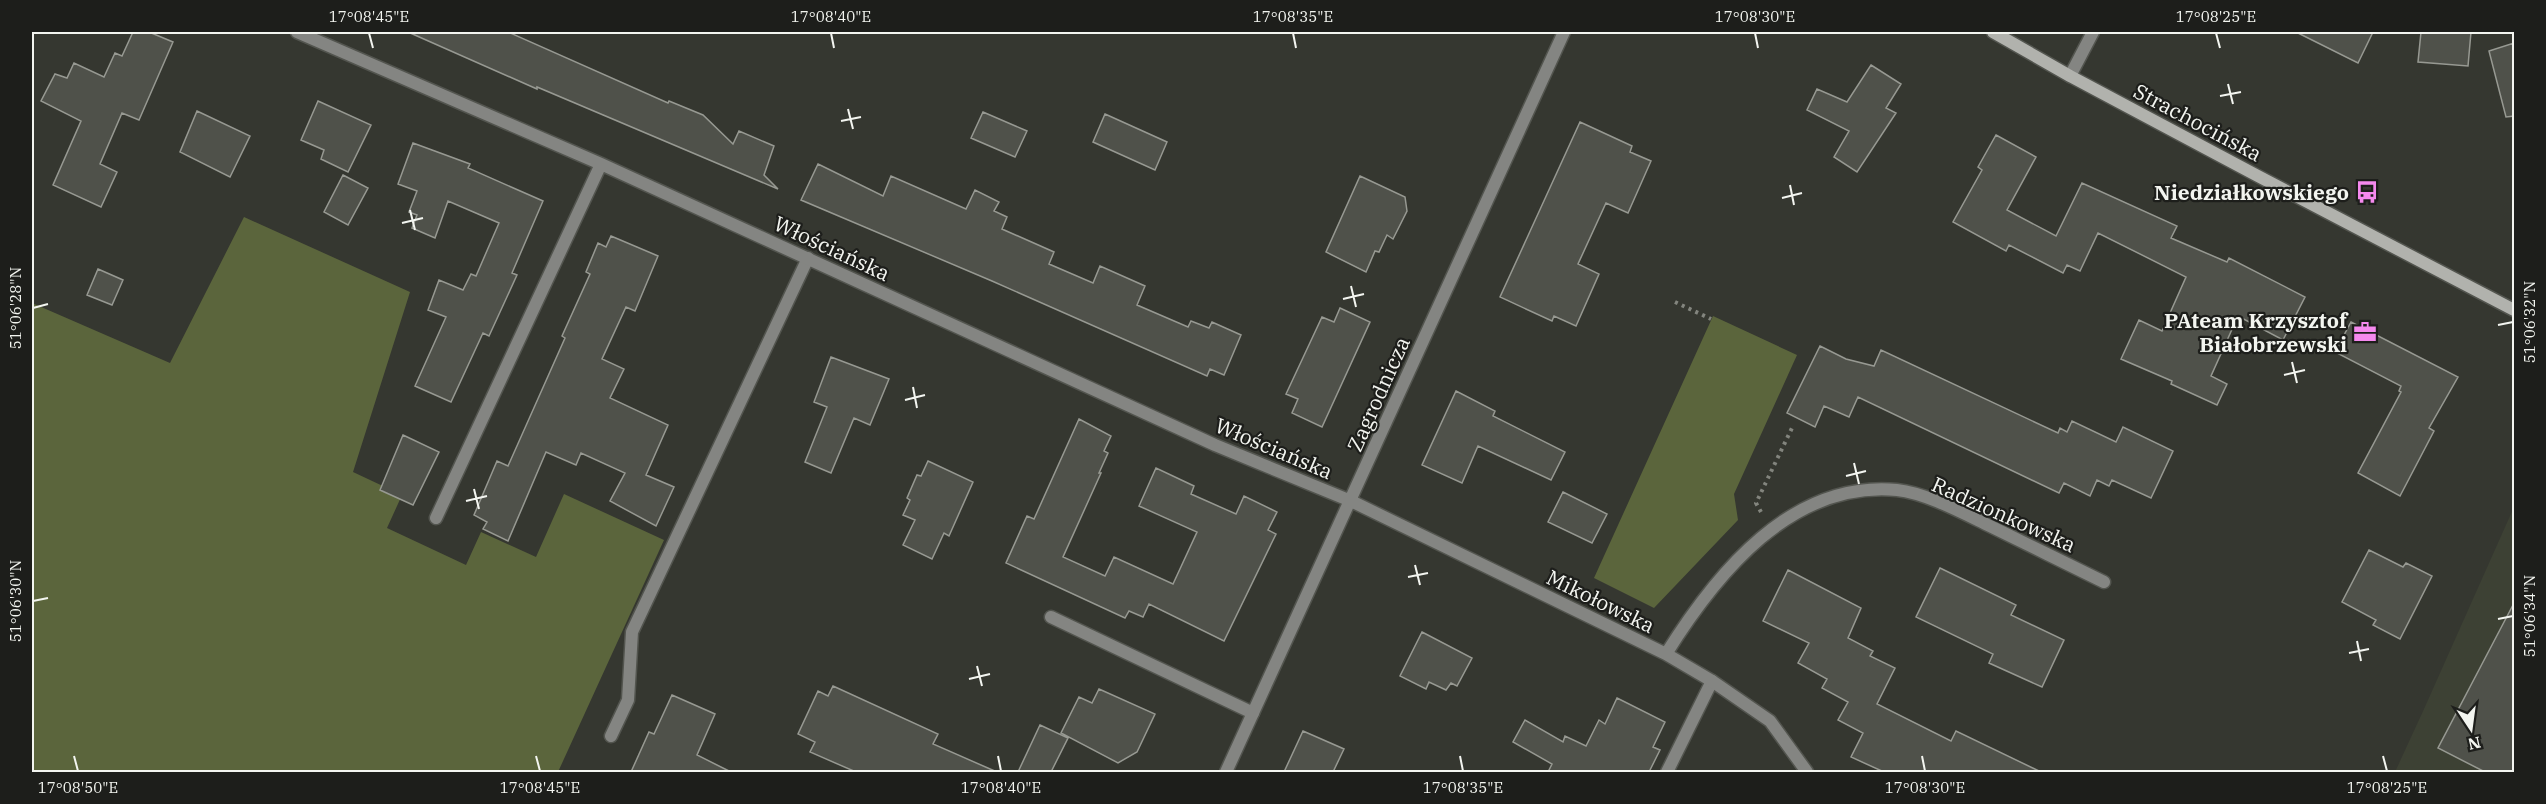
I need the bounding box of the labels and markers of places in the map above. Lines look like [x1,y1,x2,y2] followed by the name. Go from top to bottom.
[2154,178,2349,206] place label: Niedziałkowskiego
[2354,179,2380,205] bus stop icon: Niedziałkowskiego
[2164,306,2349,358] place label: PAteam Krzysztof Białobrzewski
[2352,319,2378,345] office icon: PAteam Krzysztof Białobrzewski

